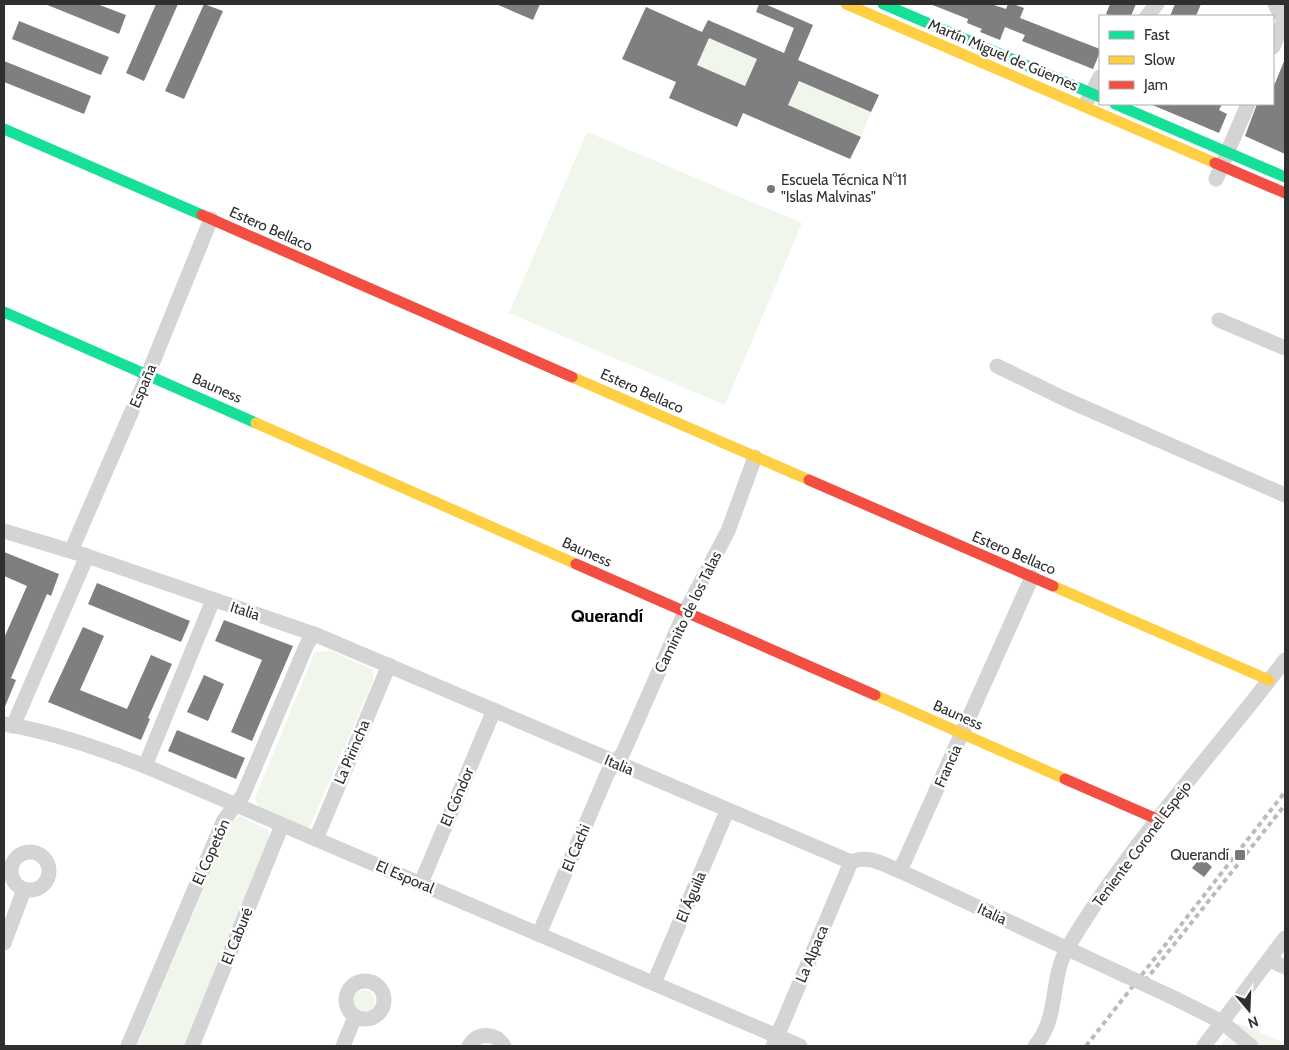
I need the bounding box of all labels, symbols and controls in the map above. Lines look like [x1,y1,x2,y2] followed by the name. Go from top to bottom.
[925,15,1081,95] street label: Martín Miguel de Güemes
[1099,15,1274,105] legend
[1144,26,1169,44] text: Fast
[1144,51,1175,69] text: Slow
[1143,76,1168,94] text: Jam
[781,171,907,206] place label: Escuela Técnica N°11 "Islas Malvinas"
[765,183,777,195] marker: Escuela Técnica N°11 "Islas Malvinas"
[227,203,315,255] street label: Estero Bellaco
[126,361,161,411] street label: España
[598,365,686,417] street label: Estero Bellaco
[189,369,245,407] street label: Bauness
[969,527,1059,579] street label: Estero Bellaco
[559,533,615,571] street label: Bauness
[651,548,725,676] street label: Caminito de los Talas
[228,598,263,624] street label: Italia
[571,605,643,627] district label: Querandí
[930,696,986,734] street label: Bauness
[330,716,374,787] street label: La Pirincha
[931,741,966,790] street label: Francia
[602,751,637,779] street label: Italia
[437,765,478,829] street label: El Cóndor
[1089,777,1195,911] street label: Teniente Coronel Espejo
[189,816,233,888] street label: El Copetón
[558,822,594,874] street label: El Cachi
[1170,846,1229,864] place label: Querandí
[1233,848,1247,862] marker: Querandí
[373,857,437,898] street label: El Esporal
[671,868,710,925] street label: El Águila
[975,900,1010,929] street label: Italia
[217,904,257,967] street label: El Caburé
[792,922,832,985] street label: La Alpaca
[1224,985,1274,1035] north arrow
[1246,1012,1261,1032] text: N

